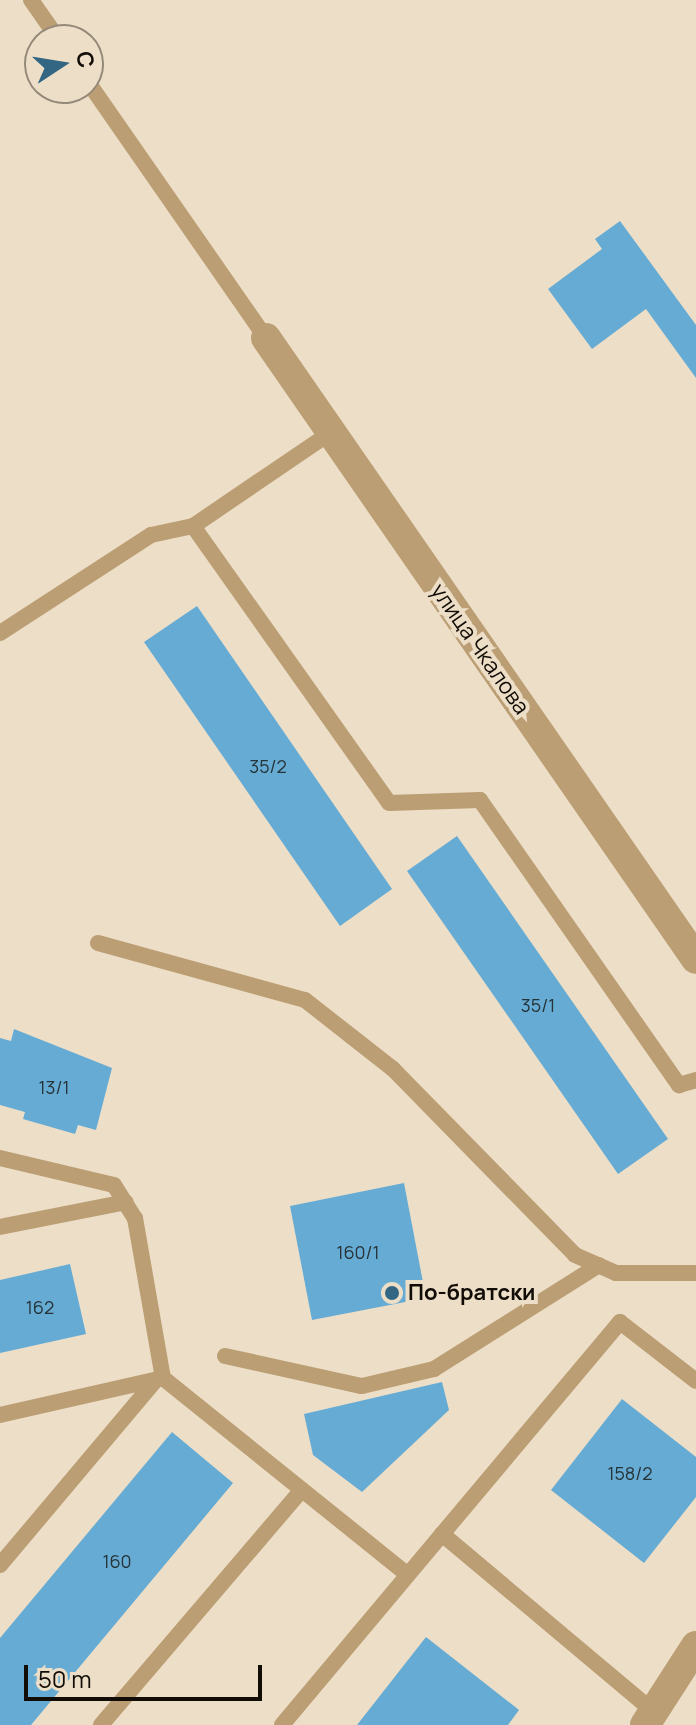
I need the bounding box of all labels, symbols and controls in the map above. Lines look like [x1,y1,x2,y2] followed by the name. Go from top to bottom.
[24,24,104,104] north arrow
[69,48,102,70] text: С
[425,579,535,719] street label: улица Чкалова
[249,755,287,777] house number: 35/2
[521,994,555,1016] house number: 35/1
[39,1076,69,1098] house number: 13/1
[336,1241,380,1263] house number: 160/1
[408,1280,535,1306] place label: По-братски
[383,1284,401,1302] marker: По-братски
[26,1296,54,1318] house number: 162
[607,1462,653,1484] house number: 158/2
[102,1550,132,1572] house number: 160
[28,1649,266,1699] scale bar
[38,1662,92,1695] text: 50 m

